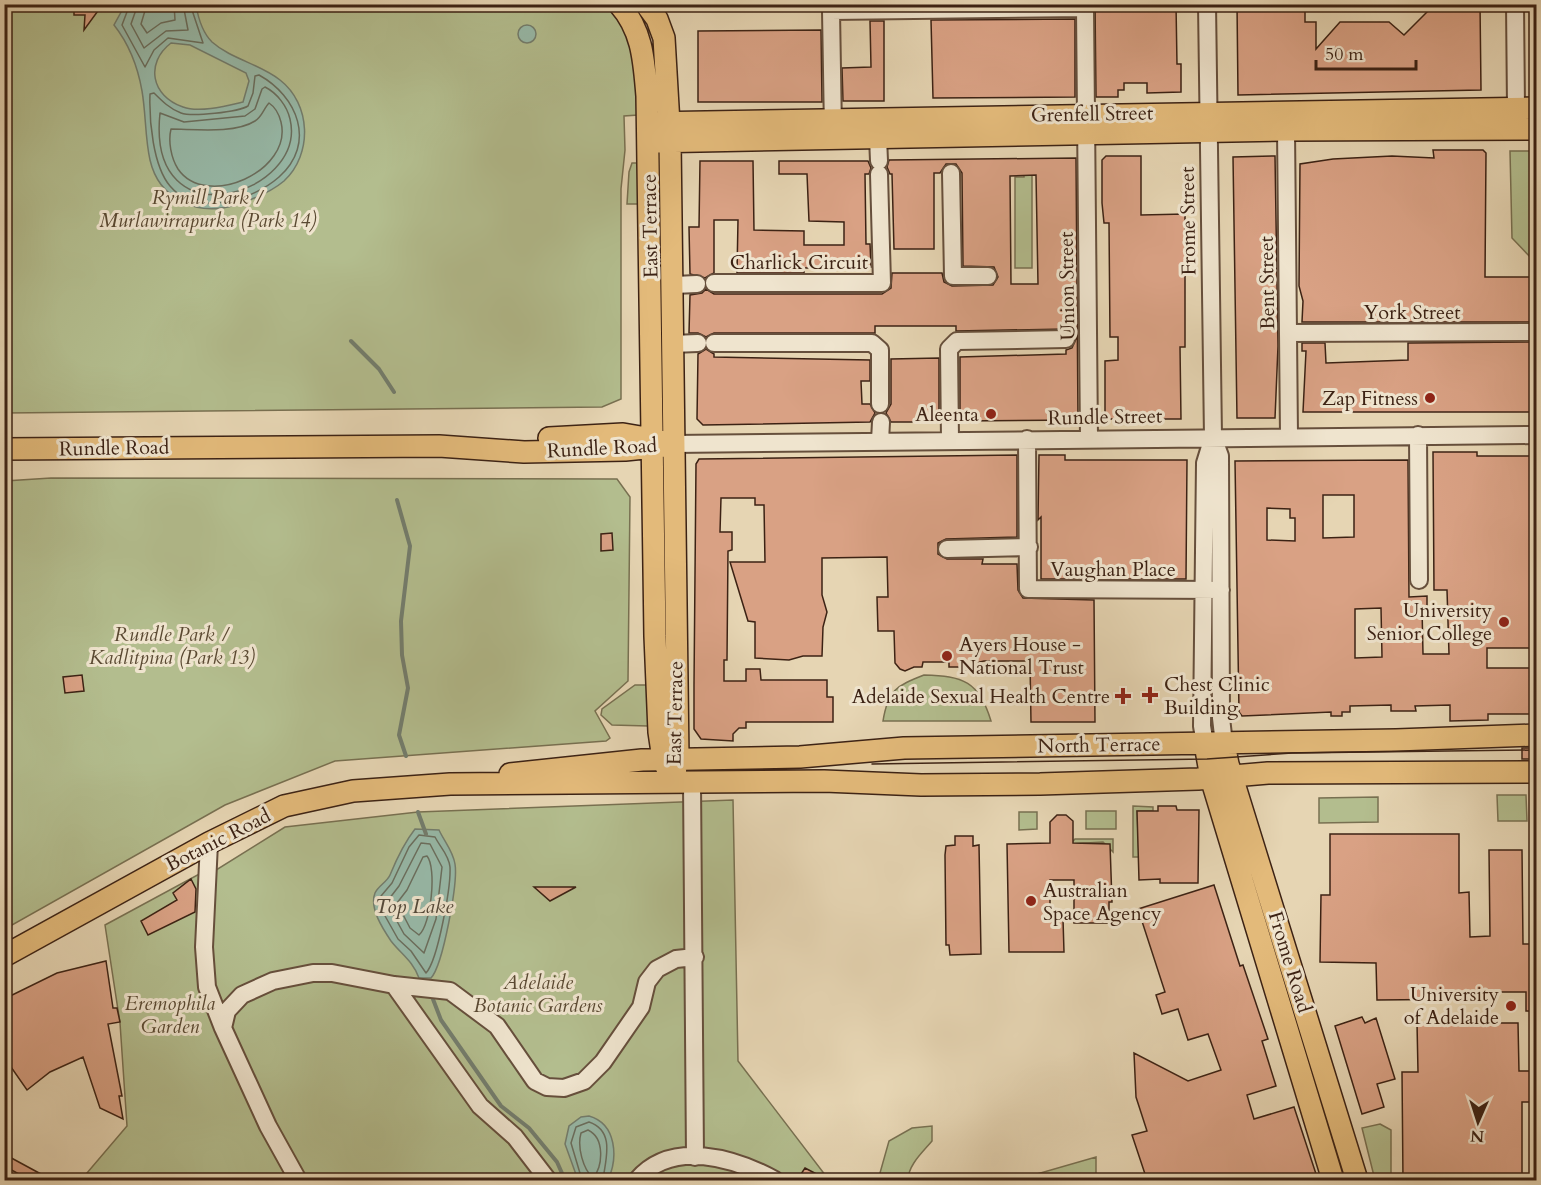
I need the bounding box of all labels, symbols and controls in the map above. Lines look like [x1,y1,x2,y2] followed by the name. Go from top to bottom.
[1316,33,1416,71] scale bar
[1325,42,1364,67] text: 50 m
[1031,99,1154,129] street label: Grenfell Street
[1174,166,1202,276] street label: Frome Street
[636,173,664,279] street label: East Terrace
[99,184,317,234] park label: Rymill Park / Murlawirrapurka (Park 14)
[1053,231,1081,341] street label: Union Street
[1253,235,1281,330] street label: Bent Street
[730,249,869,276] street label: Charlick Circuit
[1363,299,1461,326] street label: York Street
[1322,385,1418,412] place label: Zap Fitness
[1423,391,1437,405] marker: Zap Fitness
[915,401,979,428] place label: Aleenta
[1048,402,1163,431] street label: Rundle Street
[984,407,998,421] marker: Aleenta
[546,432,658,464] street label: Rundle Road
[59,434,170,462] street label: Rundle Road
[1050,556,1176,583] street label: Vaughan Place
[1367,597,1492,647] place label: University Senior College
[1497,615,1511,629] marker: University Senior College
[89,621,255,671] park label: Rundle Park / Kadlitpina (Park 13)
[959,631,1085,681] place label: Ayers House - National Trust
[940,649,954,663] marker: Ayers House - National Trust
[661,660,689,766] street label: East Terrace
[1164,671,1270,721] place label: Chest Clinic Building
[852,683,1110,710] place label: Adelaide Sexual Health Centre
[1141,686,1159,704] marker: Chest Clinic Building
[1114,687,1132,705] marker: Adelaide Sexual Health Centre
[1037,730,1161,760] street label: North Terrace
[161,802,276,878] street label: Botanic Road
[1043,877,1162,927] place label: Australian Space Agency
[375,892,454,921] water label: Top Lake
[1024,894,1038,908] marker: Australian Space Agency
[1262,908,1318,1016] street label: Frome Road
[473,969,603,1019] park label: Adelaide Botanic Gardens
[1404,981,1499,1031] place label: University of Adelaide
[125,990,215,1040] park label: Eremophila Garden
[1504,999,1518,1013] marker: University of Adelaide
[1448,1092,1508,1152] north arrow
[1470,1125,1485,1147] text: N

